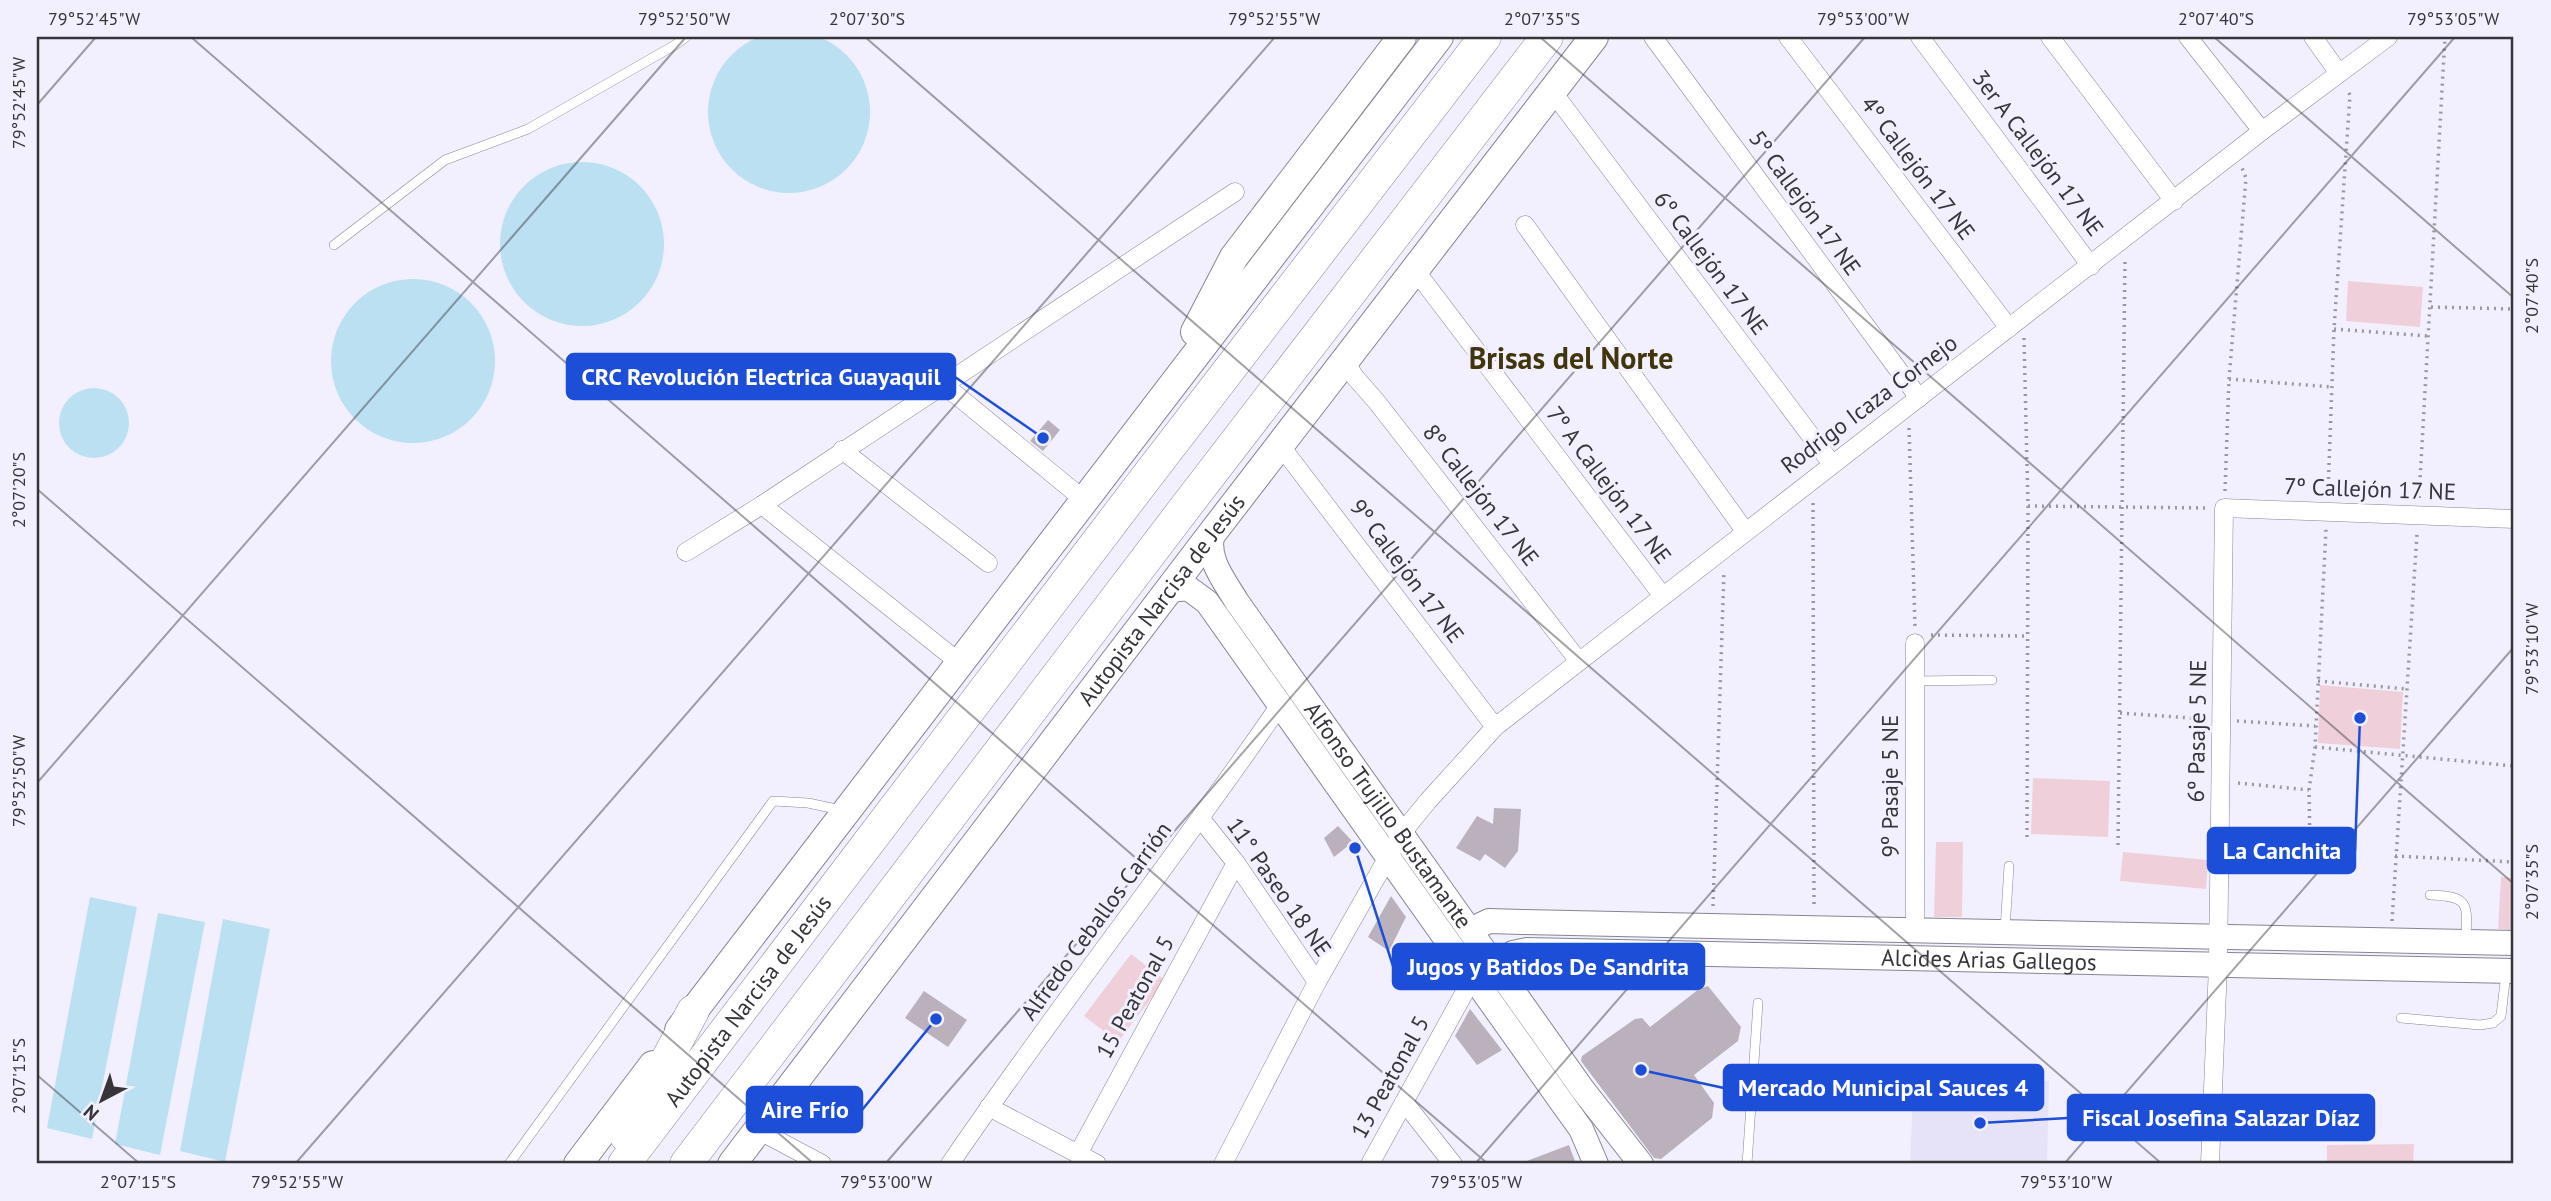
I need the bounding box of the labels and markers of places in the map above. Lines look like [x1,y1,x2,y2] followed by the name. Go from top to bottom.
[567,354,955,399] callout: CRC Revolución Electrica Guayaquil
[2208,828,2355,873] callout: La Canchita
[1393,944,1704,989] callout: Jugos y Batidos De Sandrita
[1724,1065,2043,1110] callout: Mercado Municipal Sauces 4
[747,1087,862,1132] callout: Aire Frío
[2068,1095,2374,1140] callout: Fiscal Josefina Salazar Díaz

